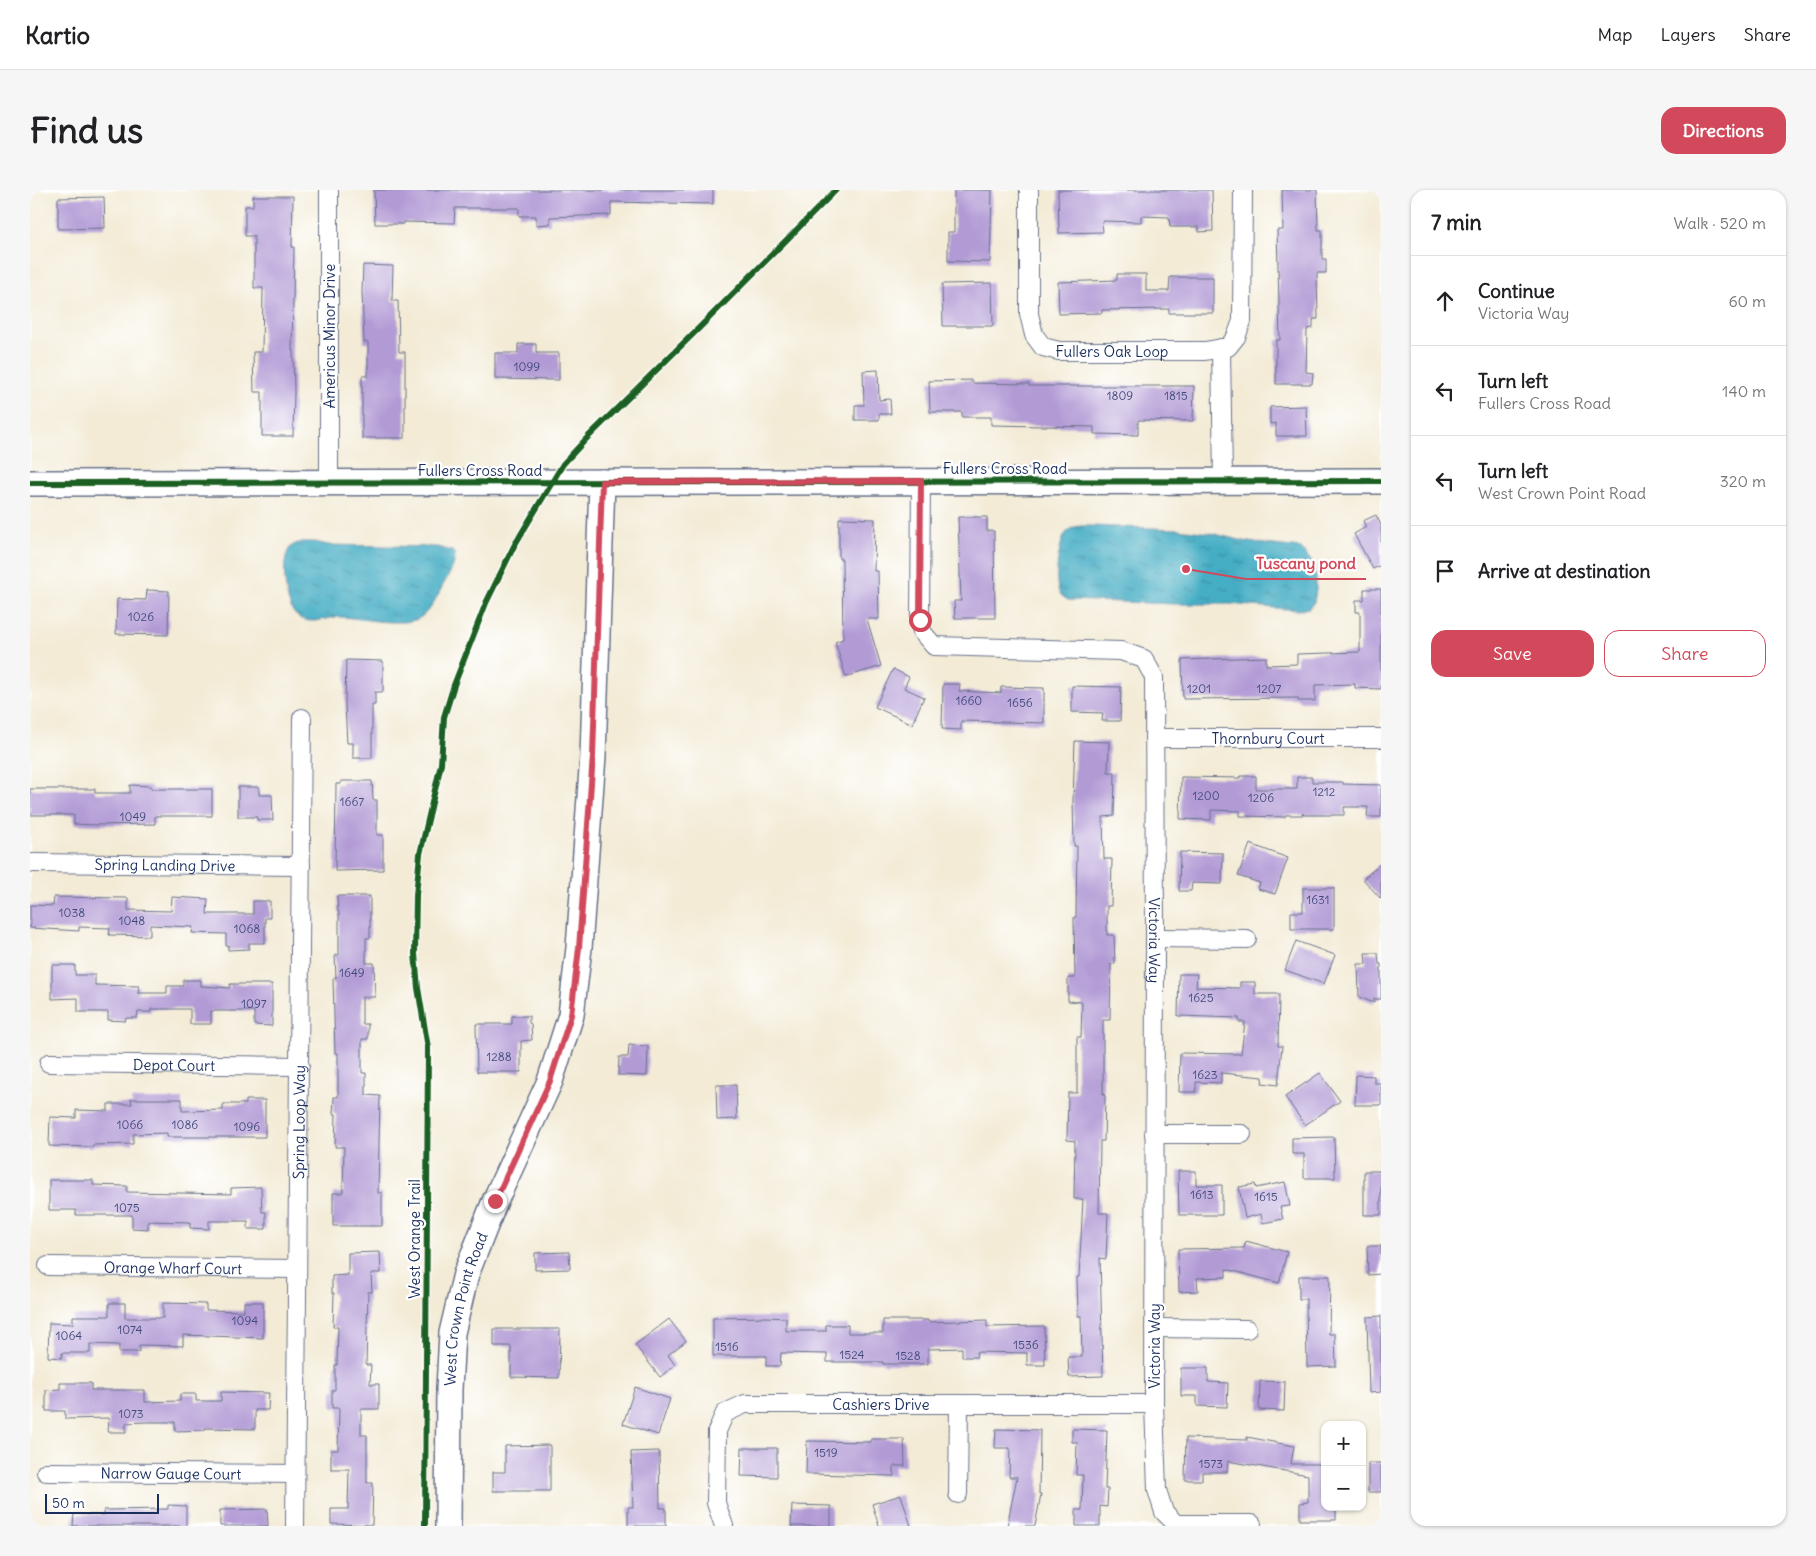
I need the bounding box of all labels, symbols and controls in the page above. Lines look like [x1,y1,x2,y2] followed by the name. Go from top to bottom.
[25,20,90,50] text: Kartio
[1597,23,1632,46] text: Map
[1660,23,1716,46] text: Layers
[1744,23,1791,46] text: Share
[1661,107,1786,154] button: Directions
[30,108,143,152] text: Find us
[1431,209,1482,236] text: 7 min
[1674,213,1766,233] text: Walk · 520 m
[320,264,339,408] street label: Americus Minor Drive
[1478,279,1555,303] text: Continue
[1431,287,1459,315] icon: ahead
[1728,291,1766,311] text: 60 m
[1478,303,1569,323] text: Victoria Way
[1055,342,1168,361] street label: Fullers Oak Loop
[514,359,540,374] house number: 1099
[1478,369,1548,393] text: Turn left
[1431,377,1459,405] icon: left
[1722,381,1766,401] text: 140 m
[1107,388,1133,403] house number: 1809
[1164,388,1188,403] house number: 1815
[1478,393,1611,413] text: Fullers Cross Road
[943,459,1067,478] street label: Fullers Cross Road
[1478,459,1548,483] text: Turn left
[418,461,542,480] street label: Fullers Cross Road
[1431,467,1459,495] icon: left
[1720,471,1766,491] text: 320 m
[1478,483,1646,503] text: West Crown Point Road
[1246,548,1366,579] callout: Tuscany pond
[1256,553,1357,574] text: Tuscany pond
[1431,557,1459,585] icon: arrive
[1478,559,1651,583] text: Arrive at destination
[128,609,154,624] house number: 1026
[909,609,932,632] route start
[1431,630,1594,677] button: Save
[1604,630,1766,677] button: Share
[1187,681,1211,696] house number: 1201
[1257,681,1282,696] house number: 1207
[956,693,982,708] house number: 1660
[1007,695,1033,710] house number: 1656
[1211,729,1325,748] street label: Thornbury Court
[1313,784,1336,799] house number: 1212
[1192,788,1220,803] house number: 1200
[1248,790,1274,805] house number: 1206
[340,794,364,809] house number: 1667
[120,809,146,824] house number: 1049
[95,854,235,875] street label: Spring Landing Drive
[1306,892,1330,907] house number: 1631
[1145,897,1165,983] street label: Victoria Way
[59,905,85,920] house number: 1038
[119,913,145,928] house number: 1048
[234,921,260,936] house number: 1068
[339,965,365,980] house number: 1649
[1188,990,1214,1005] house number: 1625
[241,996,267,1011] house number: 1097
[486,1049,512,1064] house number: 1288
[133,1055,215,1074] street label: Depot Court
[289,1065,308,1179] street label: Spring Loop Way
[1192,1067,1218,1082] house number: 1623
[117,1117,143,1132] house number: 1066
[172,1117,198,1132] house number: 1086
[234,1119,260,1134] house number: 1096
[405,1179,424,1299] street label: West Orange Trail
[1190,1187,1214,1202] house number: 1613
[1254,1189,1278,1204] house number: 1615
[484,1190,507,1213] route end
[114,1200,140,1215] house number: 1075
[440,1229,491,1386] street label: West Crown Point Road
[104,1257,242,1278] street label: Orange Wharf Court
[1145,1303,1164,1389] street label: Victoria Way
[232,1313,258,1328] house number: 1094
[117,1322,143,1337] house number: 1074
[56,1328,82,1343] house number: 1064
[1013,1337,1039,1352] house number: 1536
[715,1339,739,1354] house number: 1516
[840,1347,865,1362] house number: 1524
[895,1348,921,1363] house number: 1528
[832,1395,930,1414] street label: Cashiers Drive
[118,1406,144,1421] house number: 1073
[1321,1421,1366,1511] map controls
[1321,1421,1366,1466] button: +
[814,1445,838,1460] house number: 1519
[1199,1456,1223,1471] house number: 1573
[100,1463,242,1483] street label: Narrow Gauge Court
[1321,1466,1366,1511] button: −
[45,1491,159,1514] scale bar
[52,1494,85,1512] text: 50 m

